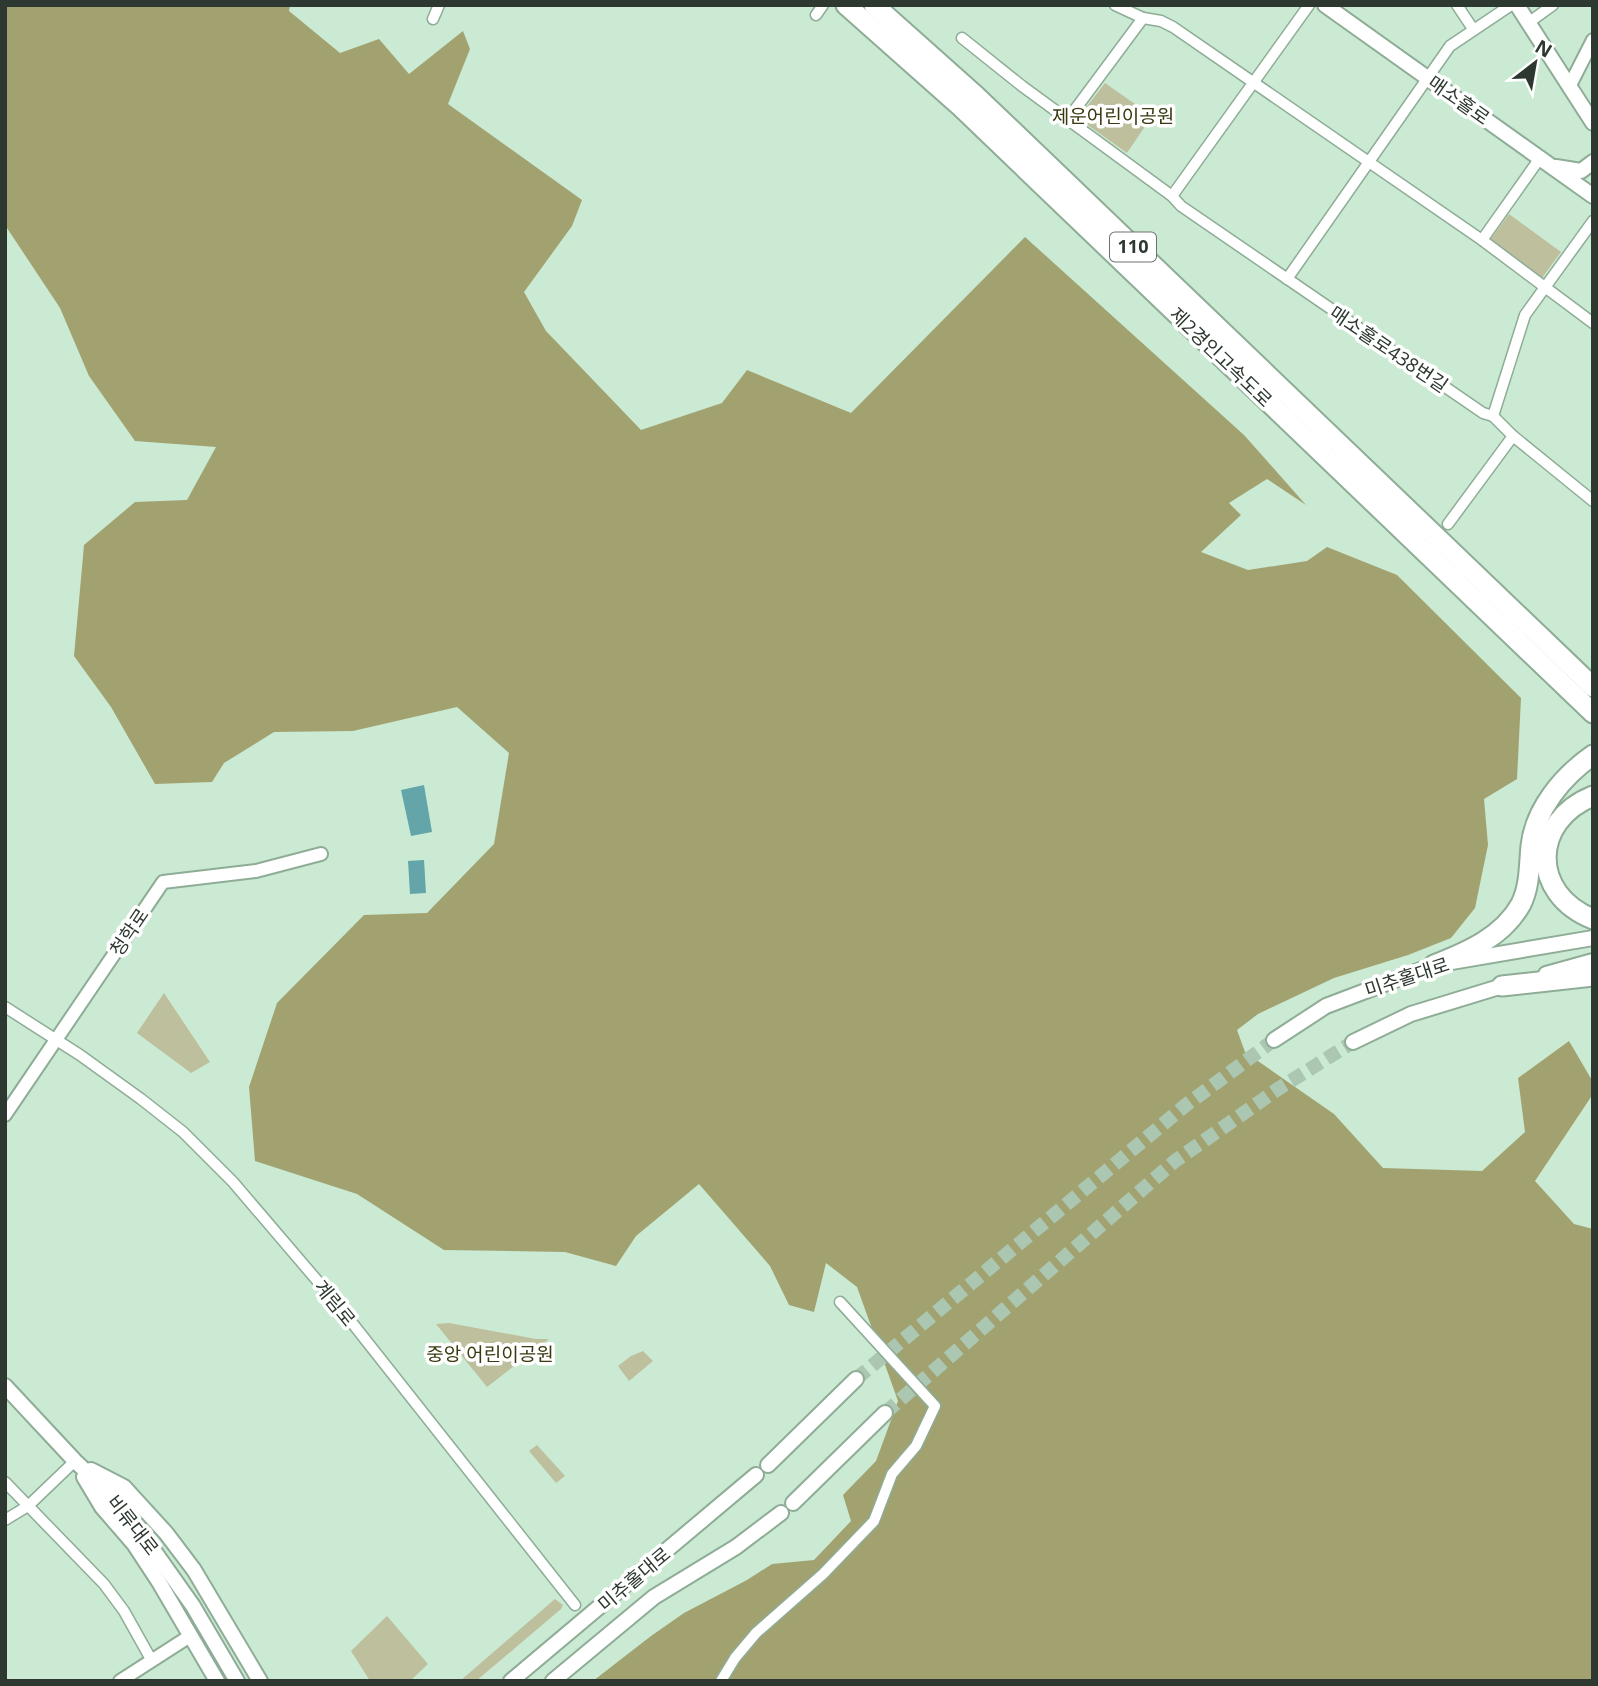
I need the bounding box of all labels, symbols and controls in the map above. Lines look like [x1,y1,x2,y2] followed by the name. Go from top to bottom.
[1500,28,1570,98] north arrow
[1530,33,1557,64] text: N
[1423,69,1495,131] street label: 매소홀로
[1052,103,1174,129] park label: 제운어린이공원
[1110,232,1156,262] road number: 110
[1325,300,1453,398] street label: 매소홀로438번길
[1164,301,1278,413] street label: 제2경인고속도로
[104,903,154,961] street label: 청학로
[1361,951,1453,1003] street label: 미추홀대로
[308,1274,362,1332] street label: 계림로
[426,1341,554,1367] park label: 중앙 어린이공원
[101,1489,165,1561] street label: 비류대로
[592,1541,676,1617] street label: 미추홀대로

